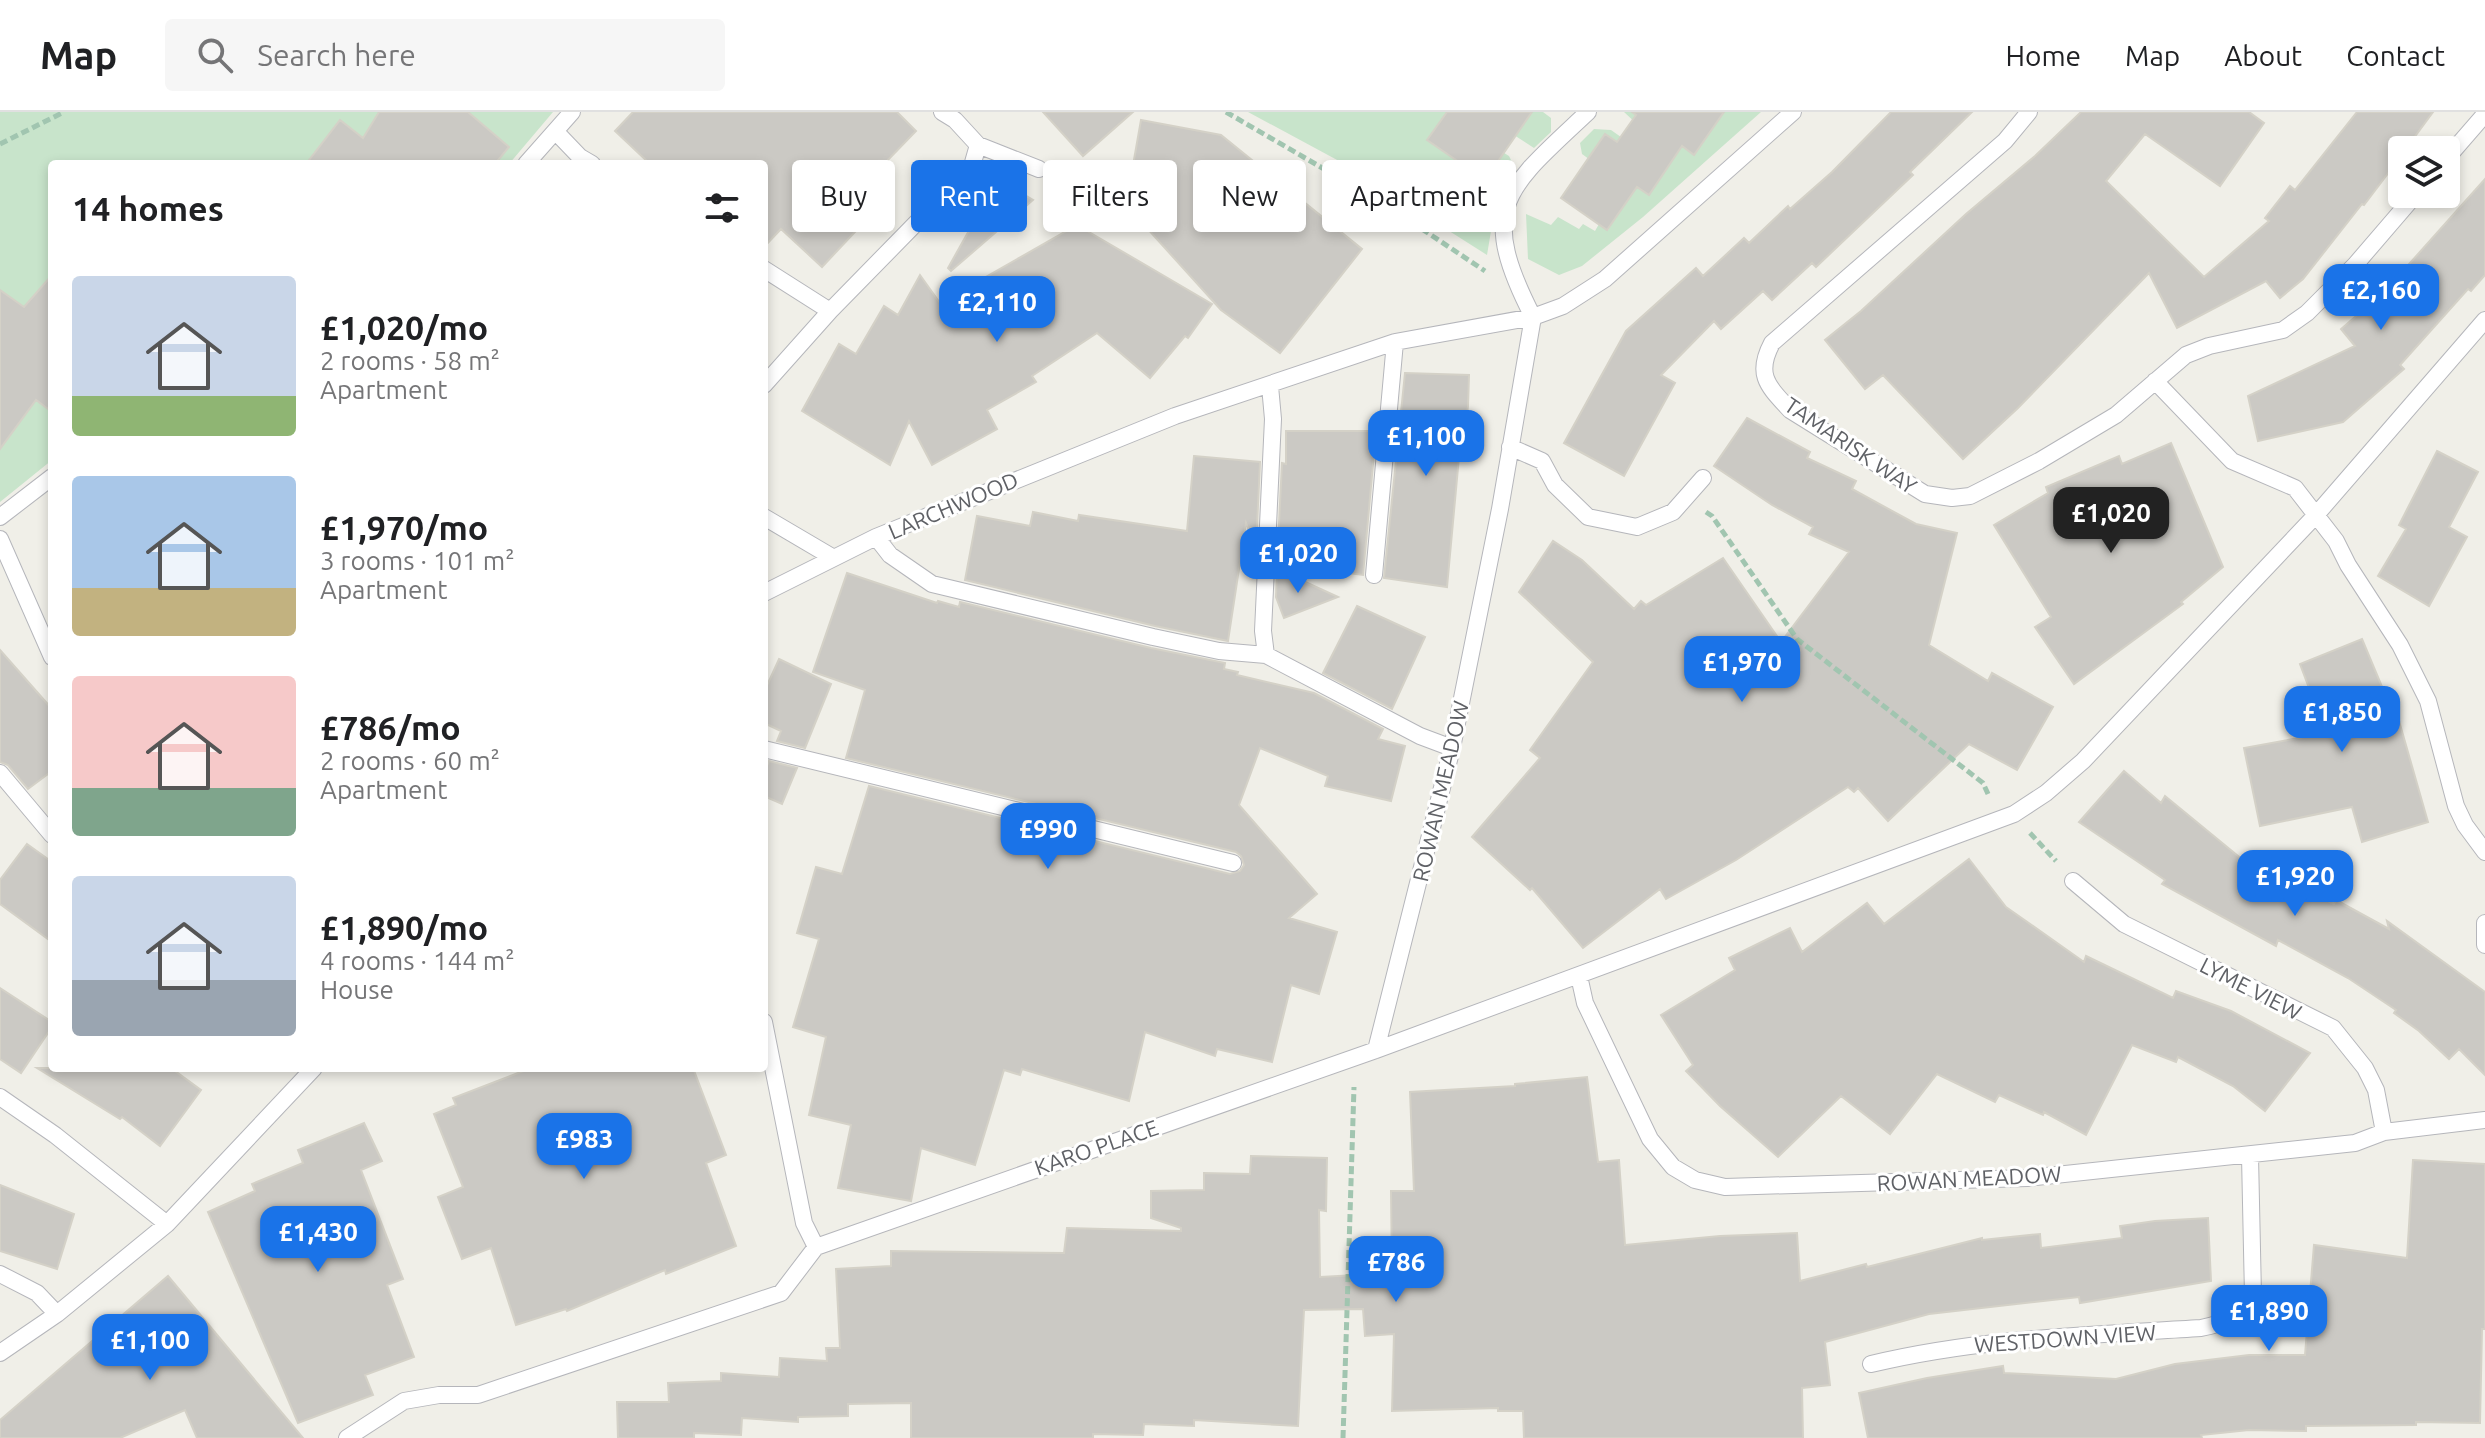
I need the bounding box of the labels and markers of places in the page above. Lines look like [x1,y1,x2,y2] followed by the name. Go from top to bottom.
[2316,264,2446,332] pin: £2,160
[932,276,1062,344] pin: £2,110
[1361,410,1491,478] pin: £1,100
[2046,487,2176,555] pin: £1,020
[1233,527,1363,595] pin: £1,020
[1677,636,1807,704] pin: £1,970
[2277,686,2407,754] pin: £1,850
[1001,803,1095,871] pin: £990
[2230,850,2360,918] pin: £1,920
[537,1113,631,1181] pin: £983
[253,1206,383,1274] pin: £1,430
[1349,1236,1443,1304] pin: £786
[2204,1285,2334,1353] pin: £1,890
[85,1314,215,1382] pin: £1,100

